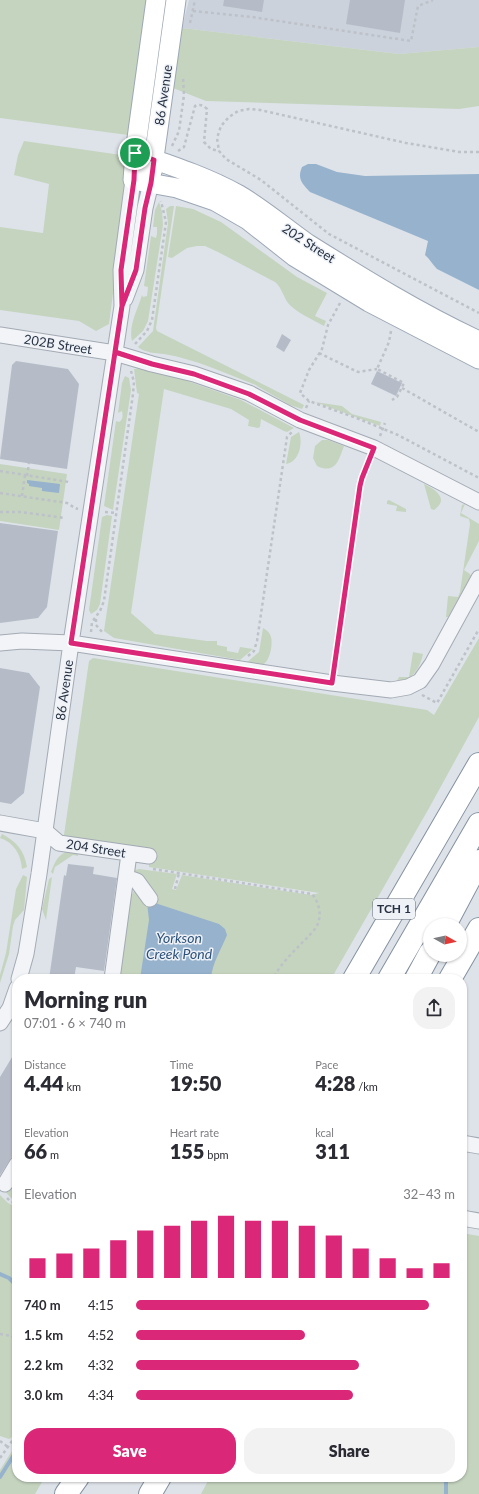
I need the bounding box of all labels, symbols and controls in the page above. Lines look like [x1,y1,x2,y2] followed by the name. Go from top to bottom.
[151,64,175,126] street label: 86 Avenue
[118,136,152,170] pin
[124,142,146,164] icon: arrive
[279,220,339,266] street label: 202 Street
[23,331,93,357] street label: 202B Street
[52,659,76,721] street label: 86 Avenue
[65,835,127,861] street label: 204 Street
[373,899,415,919] road number: TCH 1
[423,918,467,962] north arrow
[423,918,467,962] map controls
[146,929,213,962] water label: Yorkson Creek Pond
[24,986,147,1013] text: Morning run
[413,987,455,1029] button: share
[24,1015,126,1031] text: 07:01 · 6 × 740 m
[24,1058,66,1071] text: Distance
[170,1058,194,1071] text: Time
[315,1058,338,1071] text: Pace
[24,1071,64,1095] text: 4.44
[170,1071,221,1095] text: 19:50
[315,1071,355,1095] text: 4:28
[64,1080,81,1093] text: km
[355,1080,378,1093] text: /km
[24,1126,69,1139] text: Elevation
[170,1126,219,1139] text: Heart rate
[315,1126,334,1139] text: kcal
[24,1139,47,1163] text: 66
[170,1139,204,1163] text: 155
[315,1139,350,1163] text: 311
[47,1148,59,1161] text: m
[204,1148,229,1161] text: bpm
[24,1186,77,1202] text: Elevation
[403,1186,455,1202] text: 32–43 m
[24,1297,61,1313] text: 740 m
[88,1297,114,1313] text: 4:15
[24,1327,63,1343] text: 1.5 km
[88,1327,114,1343] text: 4:52
[24,1357,63,1373] text: 2.2 km
[88,1357,114,1373] text: 4:32
[24,1387,63,1403] text: 3.0 km
[88,1387,114,1403] text: 4:34
[24,1428,236,1474] button: Save
[244,1428,455,1474] button: Share

